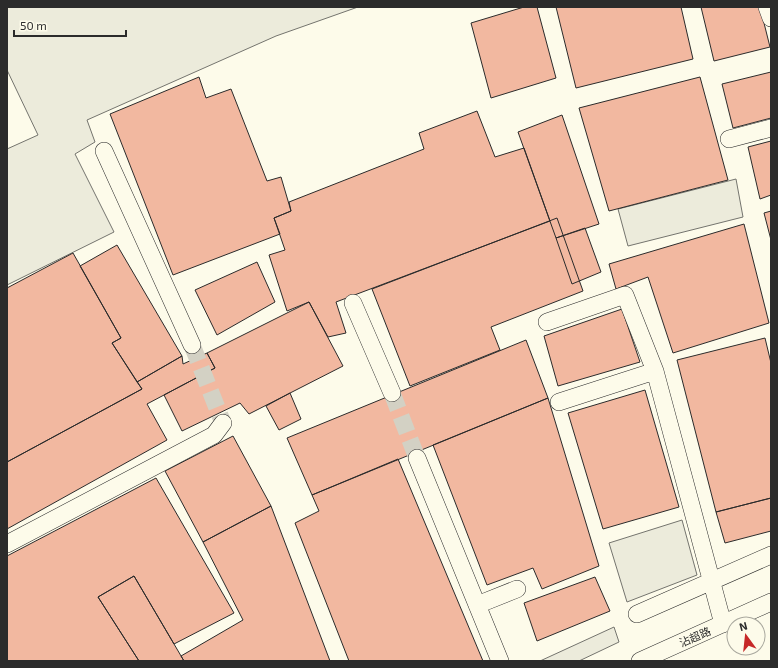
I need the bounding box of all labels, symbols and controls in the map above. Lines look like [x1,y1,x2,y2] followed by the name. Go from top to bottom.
[14,12,126,38] scale bar
[20,18,47,32] text: 50 m
[726,616,766,656] north arrow
[738,619,749,633] text: N
[677,624,713,649] street label: 沾超路

